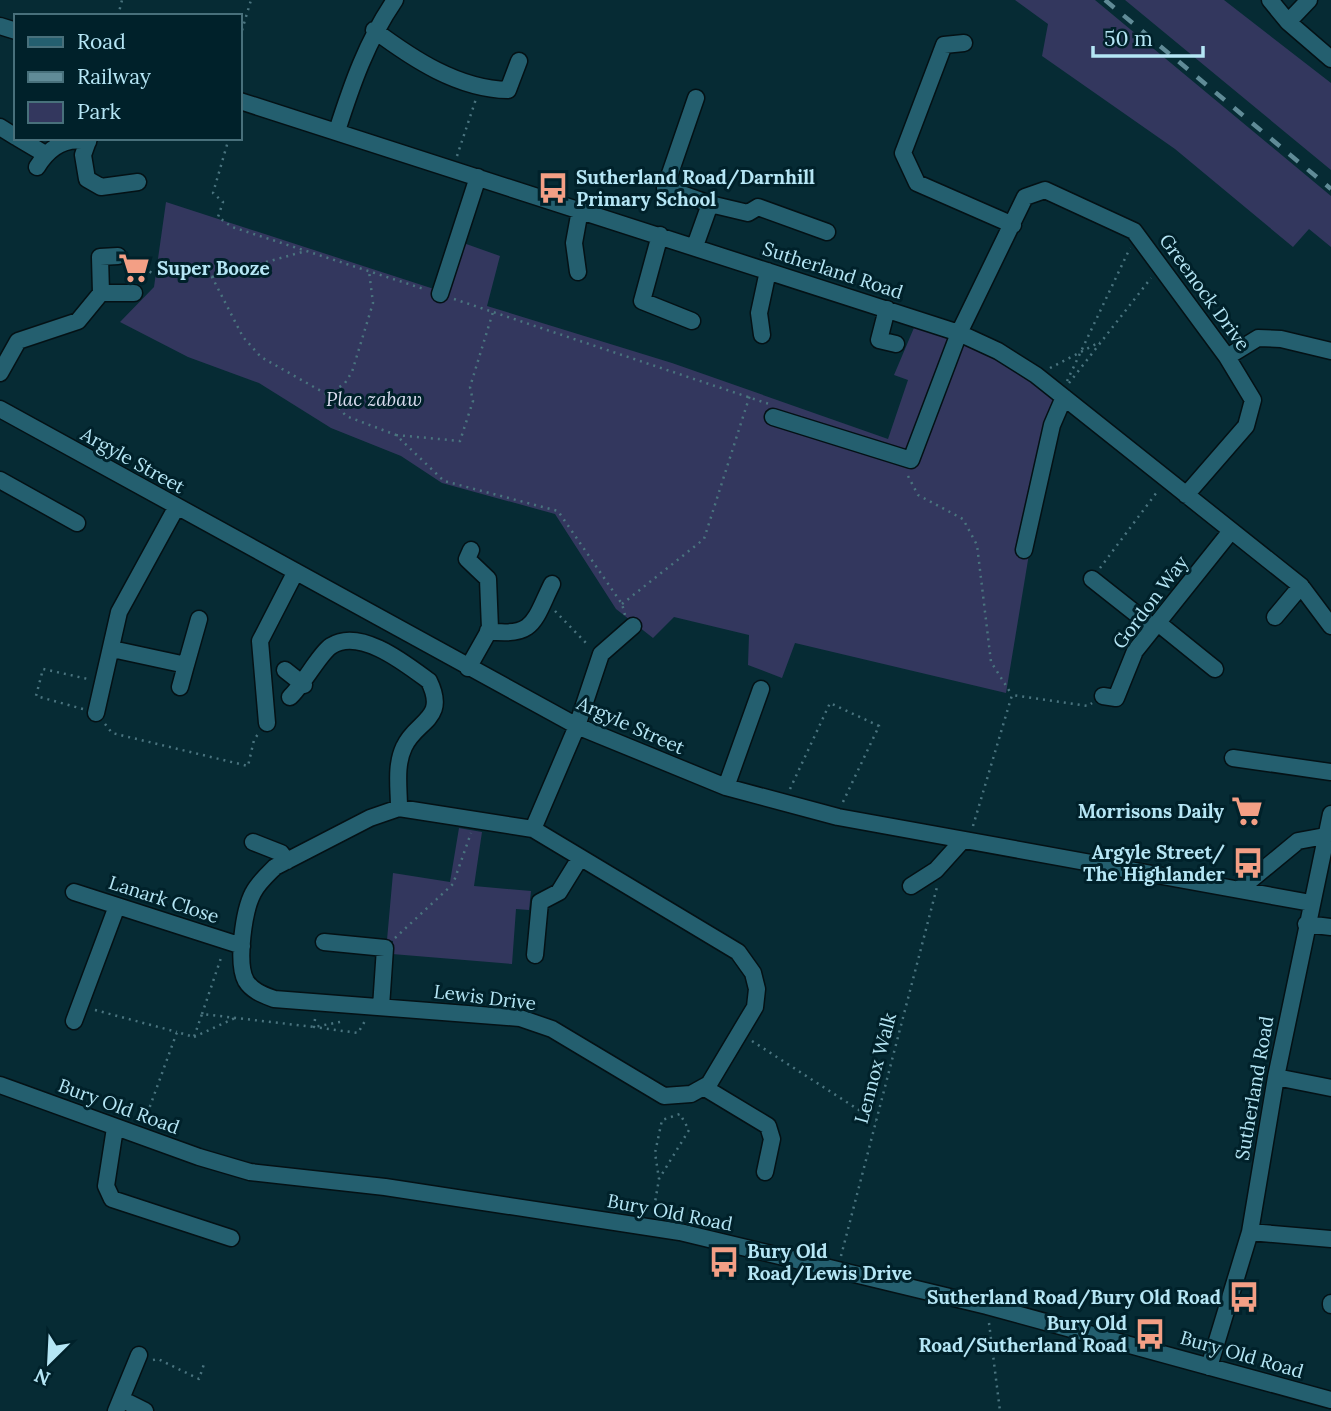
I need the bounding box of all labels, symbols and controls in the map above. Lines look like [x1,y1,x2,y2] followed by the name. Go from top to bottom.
[14,14,242,140] legend
[1093,14,1203,58] scale bar
[1104,25,1153,52] text: 50 m
[77,28,126,55] text: Road
[77,63,151,90] text: Railway
[77,98,121,125] text: Park
[576,165,815,211] place label: Sutherland Road/Darnhill Primary School
[536,171,570,205] bus stop icon: Sutherland Road/Darnhill Primary School
[1155,229,1255,355] street label: Greenock Drive
[760,236,906,304] street label: Sutherland Road
[117,251,151,285] supermarket icon: Super Booze
[157,256,270,280] place label: Super Booze
[326,387,422,411] park label: Plac zabaw
[76,421,190,499] street label: Argyle Street
[1107,551,1193,653] street label: Gordon Way
[573,690,689,760] street label: Argyle Street
[1230,794,1264,828] supermarket icon: Morrisons Daily
[1078,799,1225,823] place label: Morrisons Daily
[1083,840,1225,886] place label: Argyle Street/ The Highlander
[1231,846,1265,880] bus stop icon: Argyle Street/ The Highlander
[106,870,222,928] street label: Lanark Close
[432,979,538,1015] street label: Lewis Drive
[849,1009,902,1126] street label: Lennox Walk
[1229,1014,1279,1162] street label: Sutherland Road
[55,1073,183,1139] street label: Bury Old Road
[605,1188,735,1236] street label: Bury Old Road
[747,1239,912,1286] place label: Bury Old Road/Lewis Drive
[707,1245,741,1279] bus stop icon: Bury Old Road/Lewis Drive
[1227,1280,1261,1314] bus stop icon: Sutherland Road/Bury Old Road
[927,1285,1221,1310] place label: Sutherland Road/Bury Old Road
[919,1311,1127,1358] place label: Bury Old Road/Sutherland Road
[1133,1317,1167,1351] bus stop icon: Bury Old Road/Sutherland Road
[1178,1325,1306,1383] street label: Bury Old Road
[14,1327,84,1397] north arrow
[30,1363,54,1391] text: N

